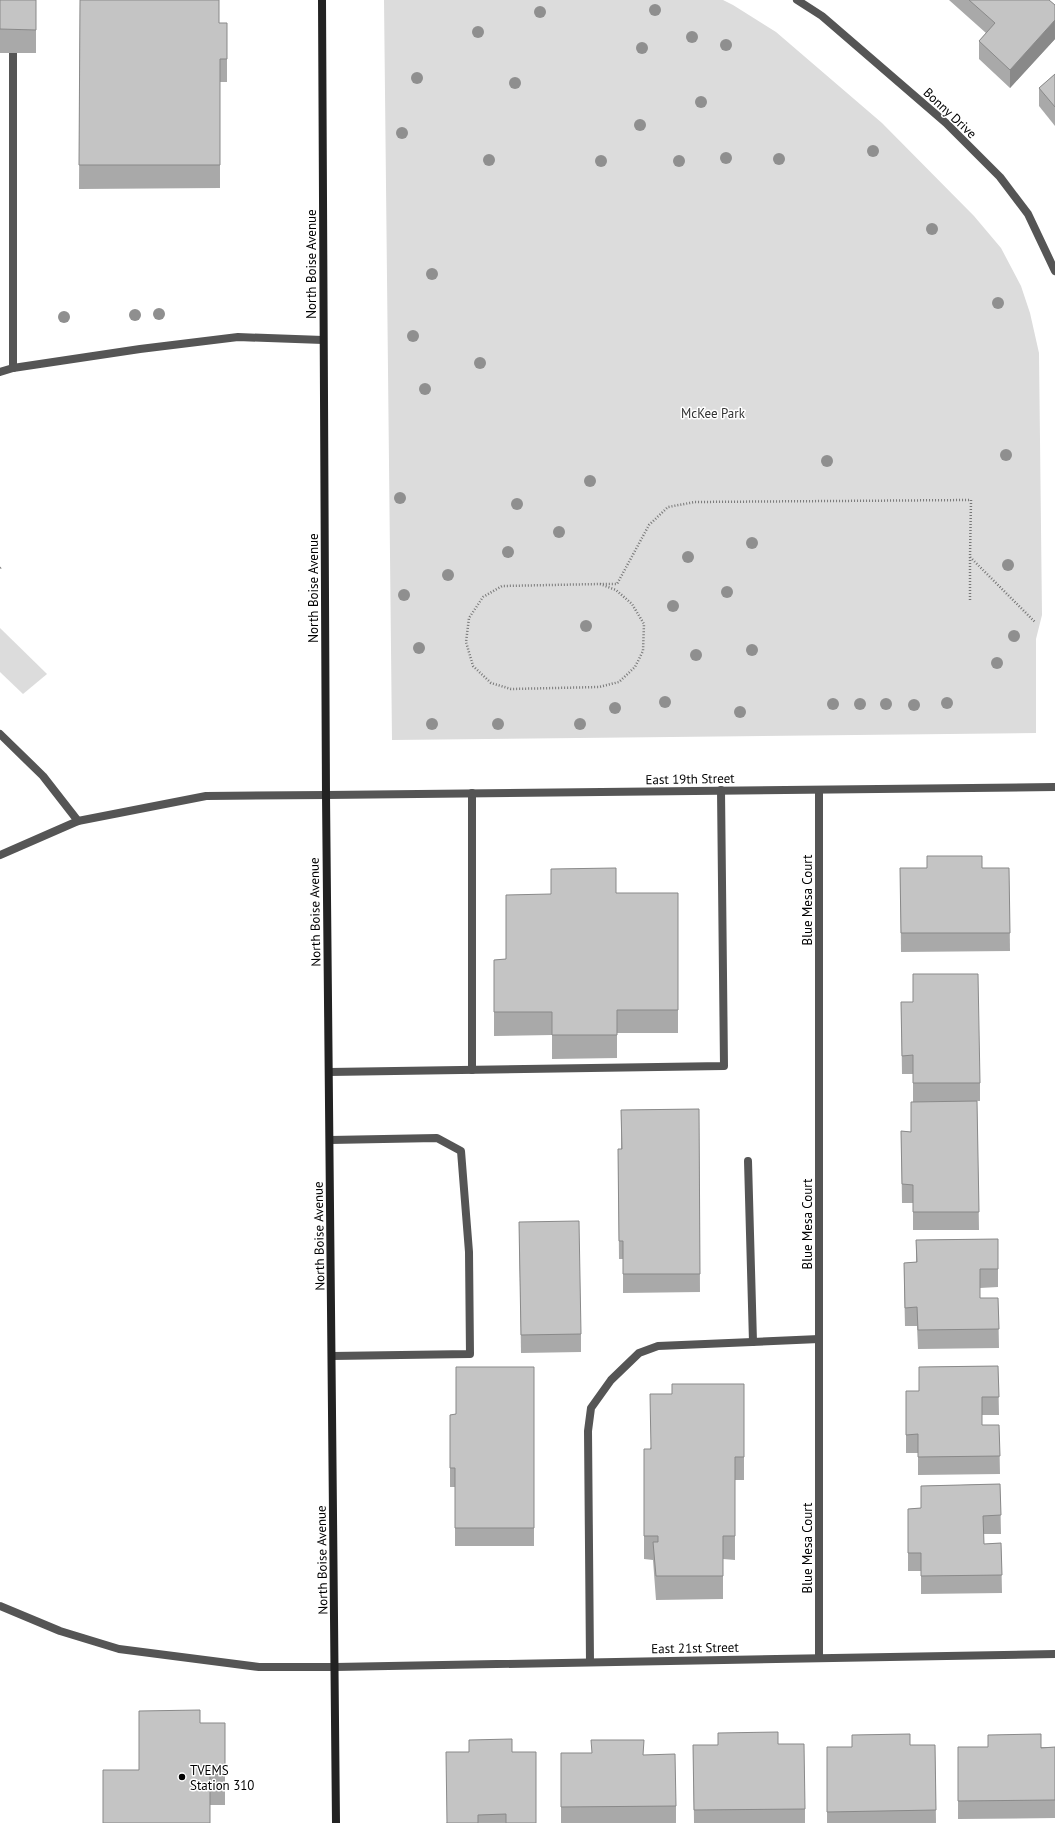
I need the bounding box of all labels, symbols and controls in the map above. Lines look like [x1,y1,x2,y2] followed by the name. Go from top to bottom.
[920,84,980,142] street label: Bonny Drive
[303,209,320,319] street label: North Boise Avenue
[681,405,746,422] park label: McKee Park
[305,533,322,643] street label: North Boise Avenue
[645,770,735,788] street label: East 19th Street
[799,854,816,945] street label: Blue Mesa Court
[306,857,324,967] street label: North Boise Avenue
[799,1178,816,1269] street label: Blue Mesa Court
[310,1181,328,1291] street label: North Boise Avenue
[799,1502,816,1593] street label: Blue Mesa Court
[313,1505,331,1615] street label: North Boise Avenue
[651,1639,739,1657] street label: East 21st Street
[190,1762,254,1794] place label: TVEMS Station 310
[177,1772,187,1782] marker: TVEMS Station 310

